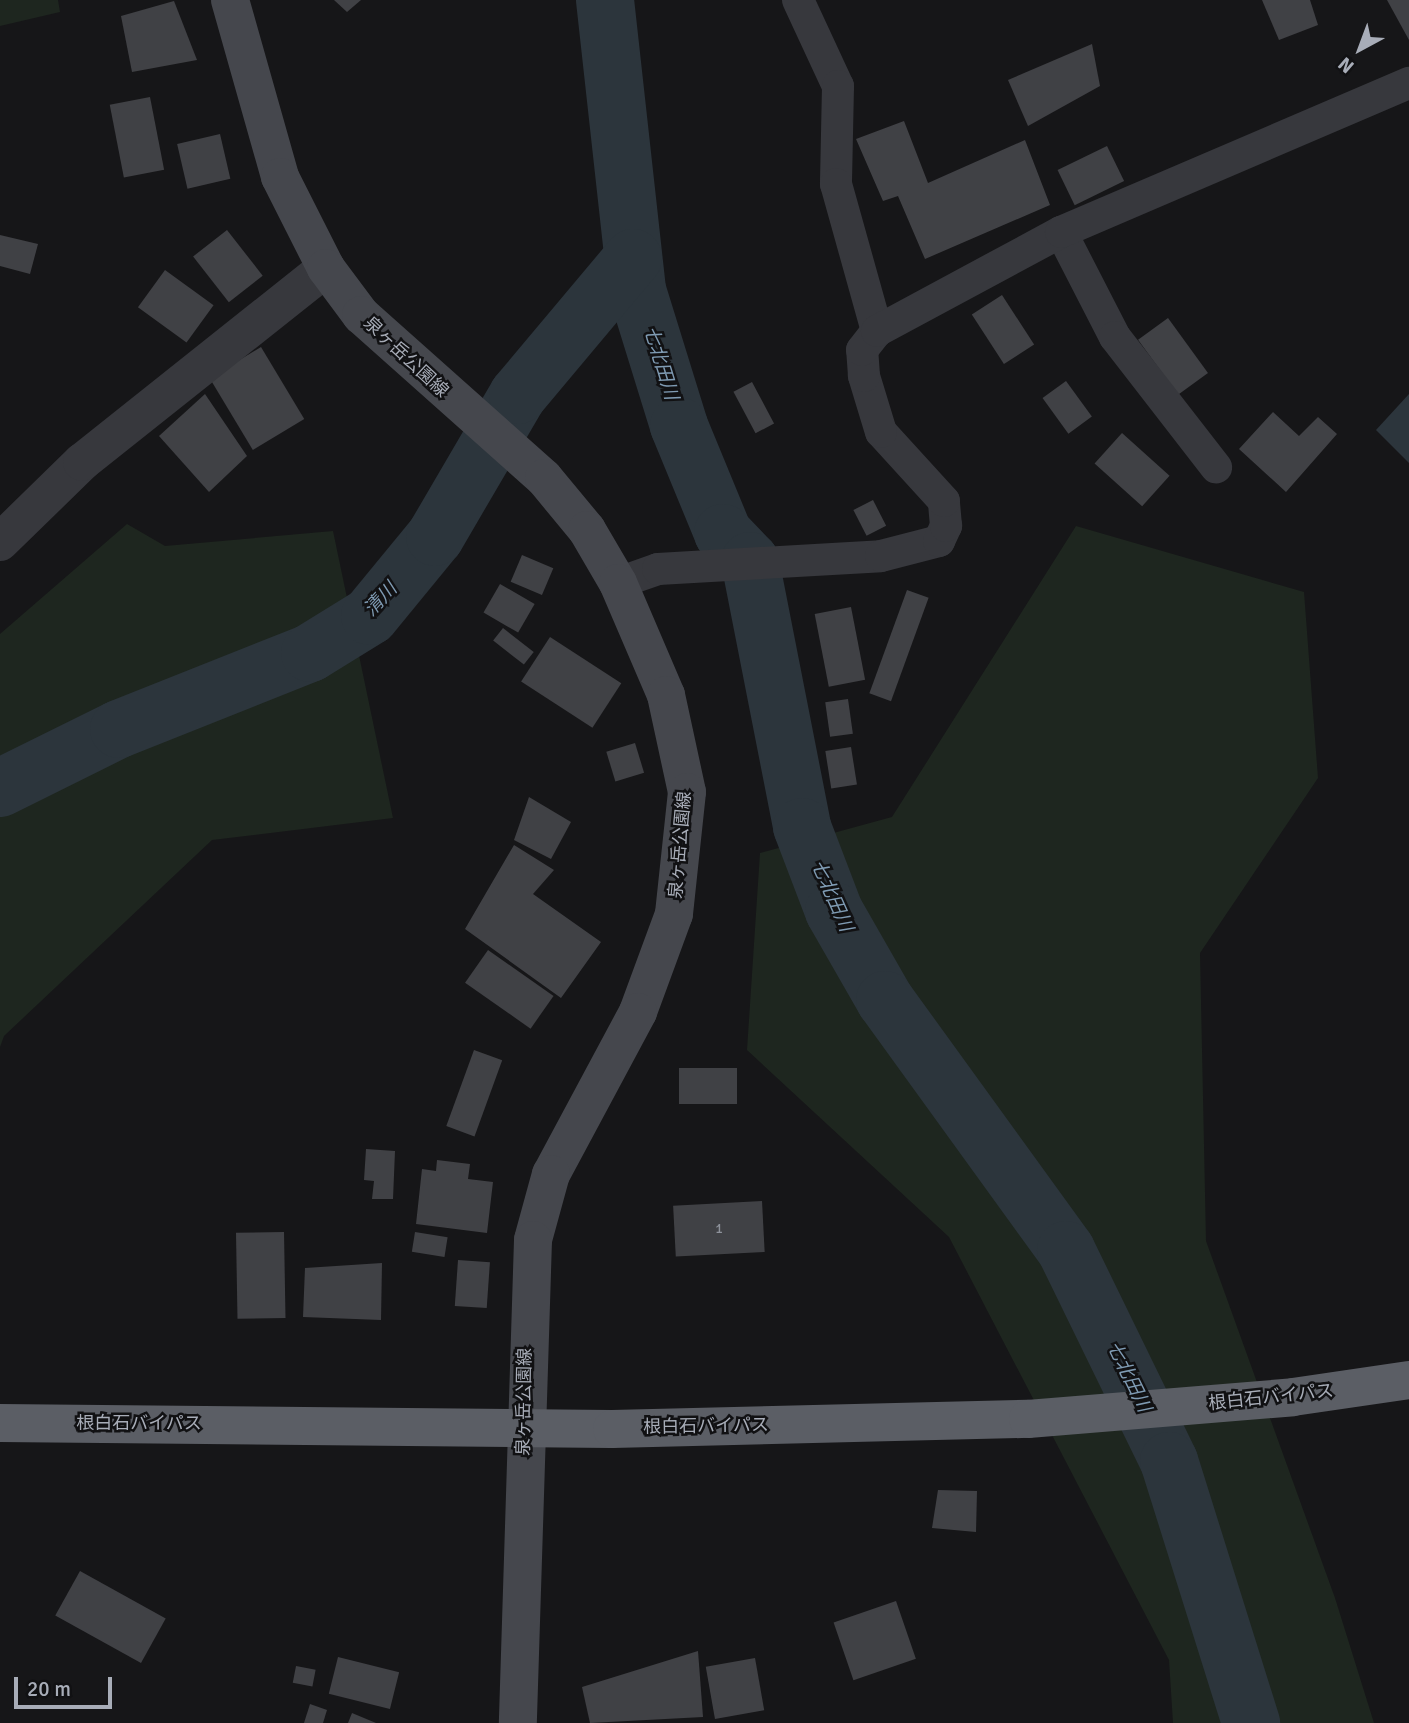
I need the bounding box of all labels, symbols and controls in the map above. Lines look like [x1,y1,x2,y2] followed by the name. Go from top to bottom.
[1325,14,1395,84] north arrow
[1333,51,1359,78] text: N
[359,312,453,402] street label: 泉ヶ岳公園線
[638,323,682,403] water label: 七北田川
[360,578,402,622] water label: 清川
[665,790,695,900] street label: 泉ヶ岳公園線
[805,857,857,935] water label: 七北田川
[715,1221,723,1237] house number: 1
[1101,1338,1155,1416] water label: 七北田川
[512,1348,536,1456] street label: 泉ヶ岳公園線
[1207,1380,1335,1414] street label: 根白石バイパス
[76,1412,202,1434] street label: 根白石バイパス
[643,1414,769,1438] street label: 根白石バイパス
[18,1664,116,1708] scale bar
[27,1676,71,1702] text: 20 m

